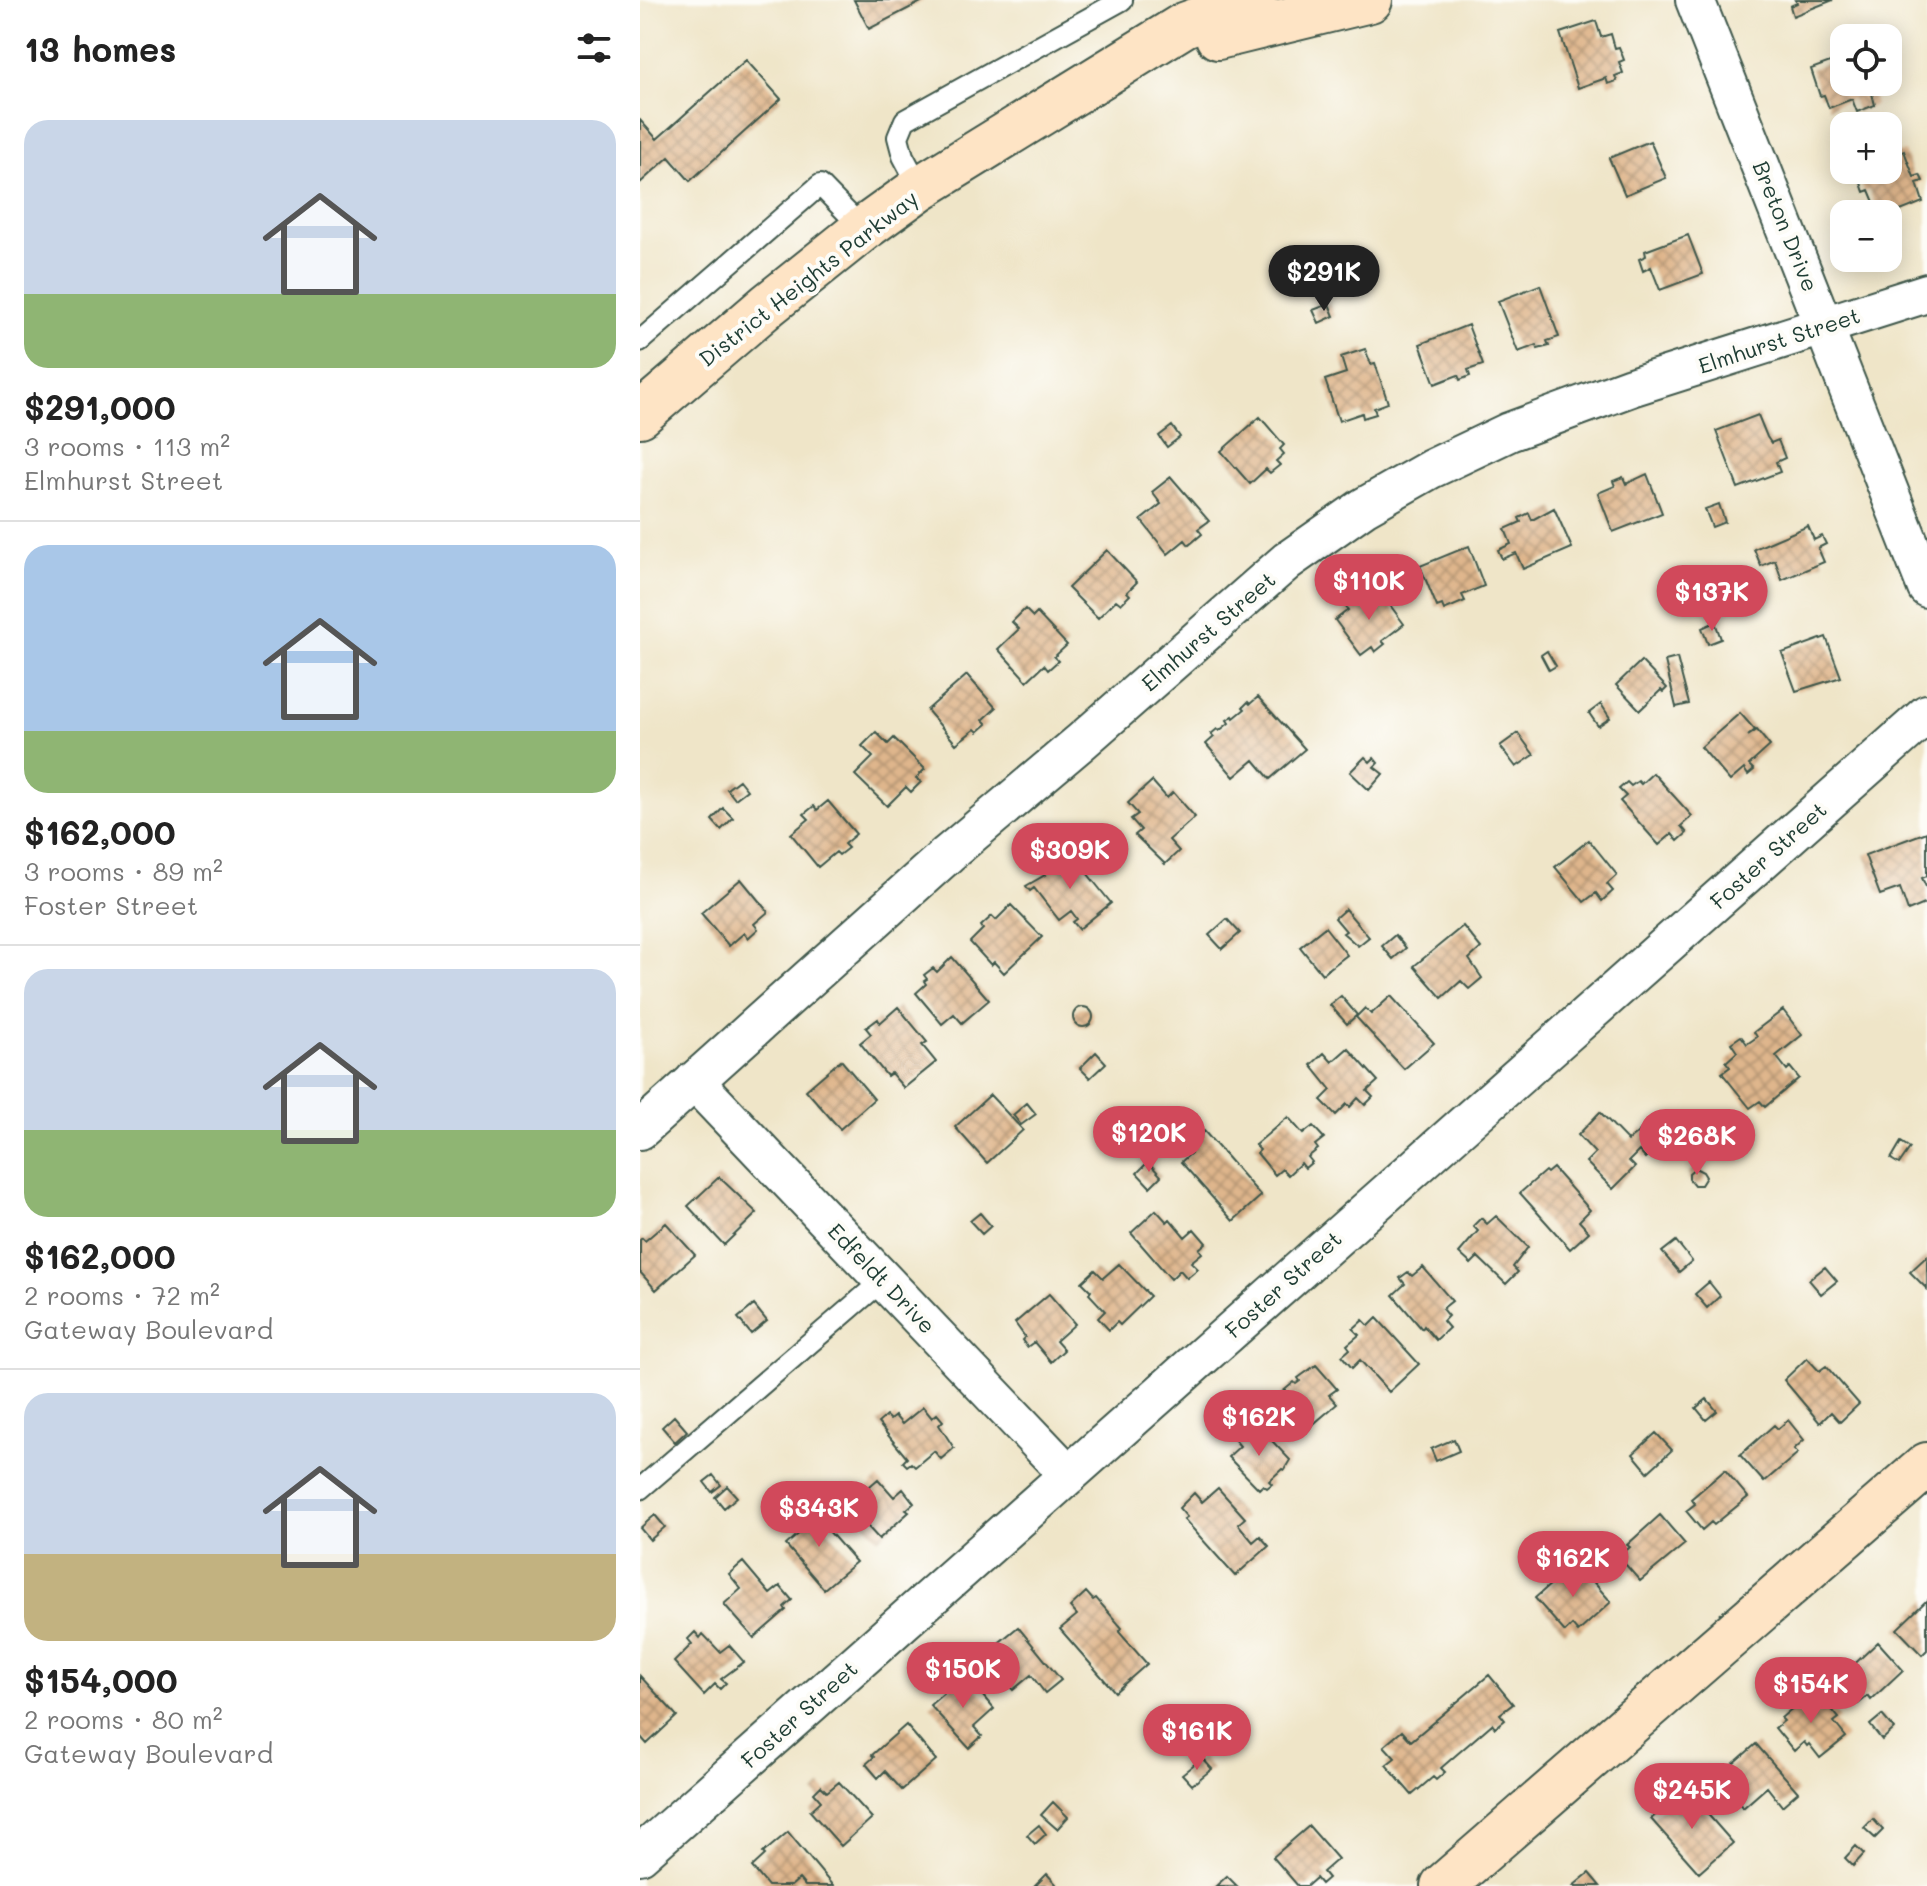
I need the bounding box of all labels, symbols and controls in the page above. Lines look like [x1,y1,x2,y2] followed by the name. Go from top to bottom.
[1830,24,1902,272] map controls
[1830,24,1902,96] button: locate
[24,26,177,71] text: 13 homes
[572,26,616,70] icon: filters
[1830,112,1902,184] button: +
[1747,156,1825,296] street label: Breton Drive
[248,172,392,316] icon: home
[693,183,923,373] street label: District Heights Parkway
[1830,200,1902,272] button: −
[1268,245,1380,313] pin: $291K
[1287,254,1361,288] text: $291K
[1694,300,1864,380] street label: Elmhurst Street
[24,384,176,429] text: $291,000
[24,429,230,463] text: 3 rooms · 113 m²
[24,463,223,497] text: Elmhurst Street
[1313,554,1425,622] pin: $110K
[1333,563,1405,597] text: $110K
[1135,565,1281,697] street label: Elmhurst Street
[1656,565,1768,633] pin: $137K
[1675,574,1749,608] text: $137K
[248,597,392,741] icon: home
[1704,795,1832,915] street label: Foster Street
[24,809,176,854] text: $162,000
[1014,823,1126,891] pin: $309K
[1029,832,1111,866] text: $309K
[24,854,223,888] text: 3 rooms · 89 m²
[24,888,198,922] text: Foster Street
[248,1021,392,1165] icon: home
[1093,1106,1205,1174] pin: $120K
[1641,1109,1753,1177] pin: $268K
[1111,1115,1187,1149] text: $120K
[1657,1118,1737,1152] text: $268K
[822,1216,942,1340] street label: Edfeldt Drive
[1219,1224,1347,1344] street label: Foster Street
[24,1233,176,1278] text: $162,000
[24,1278,220,1312] text: 2 rooms · 72 m²
[24,1312,273,1346] text: Gateway Boulevard
[1203,1390,1315,1458] pin: $162K
[1222,1399,1296,1433] text: $162K
[248,1445,392,1589] icon: home
[763,1481,875,1549] pin: $343K
[779,1490,859,1524] text: $343K
[1517,1531,1629,1599] pin: $162K
[1536,1540,1610,1574] text: $162K
[907,1642,1019,1710] pin: $150K
[925,1651,1001,1685] text: $150K
[735,1654,863,1774] street label: Foster Street
[24,1657,178,1702] text: $154,000
[1755,1657,1867,1725] pin: $154K
[1773,1666,1849,1700] text: $154K
[24,1702,223,1736] text: 2 rooms · 80 m²
[1141,1704,1253,1772] pin: $161K
[1161,1713,1233,1747] text: $161K
[24,1736,273,1770] text: Gateway Boulevard
[1636,1763,1748,1831] pin: $245K
[1652,1772,1732,1806] text: $245K

